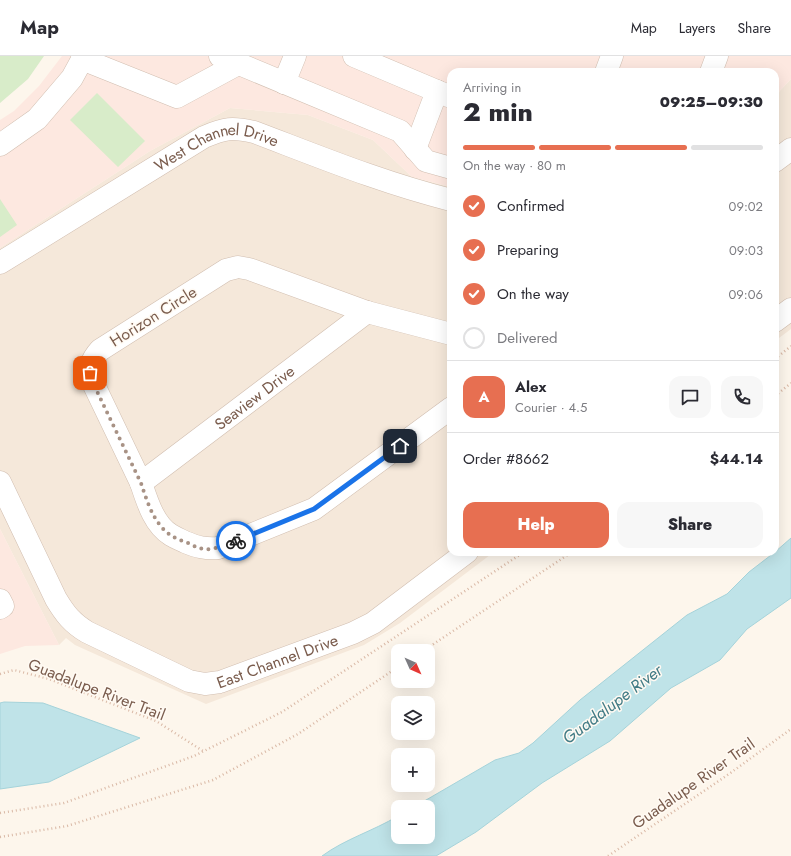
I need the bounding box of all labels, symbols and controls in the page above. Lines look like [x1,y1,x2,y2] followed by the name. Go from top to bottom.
[20,14,59,41] text: Map
[631,18,657,38] text: Map
[679,18,715,38] text: Layers
[737,18,771,38] text: Share
[463,78,521,97] text: Arriving in
[660,91,763,113] text: 09:25–09:30
[463,93,533,131] text: 2 min
[150,118,282,177] street label: West Channel Drive
[463,156,566,175] text: On the way · 80 m
[463,195,485,217] icon: check
[497,195,565,217] text: Confirmed
[729,197,763,216] text: 09:02
[463,239,485,261] icon: check
[497,239,559,261] text: Preparing
[729,241,763,260] text: 09:03
[105,280,201,352] street label: Horizon Circle
[463,283,485,305] icon: check
[497,283,569,305] text: On the way
[729,285,763,304] text: 09:06
[497,327,558,349] text: Delivered
[73,356,107,390] pin
[210,360,299,436] street label: Seaview Drive
[79,362,101,384] icon: bag
[515,376,546,398] text: Alex
[669,376,711,418] button: chat
[721,376,763,418] button: phone
[478,386,490,408] text: A
[515,398,587,417] text: Courier · 4.5
[383,429,417,463] pin
[389,435,411,457] icon: home
[463,448,549,470] text: Order #8662
[710,448,763,470] text: $44.14
[463,502,609,548] button: Help
[617,502,763,548] button: Share
[216,521,256,561] courier
[225,530,247,552] icon: bike
[213,629,341,694] street label: East Channel Drive
[391,644,435,688] north arrow
[391,644,435,844] map controls
[25,653,169,726] street label: Guadalupe River Trail
[557,658,668,750] water label: Guadalupe River
[391,696,435,740] button: layers
[627,732,759,834] street label: Guadalupe River Trail
[391,748,435,792] button: +
[391,800,435,844] button: −

